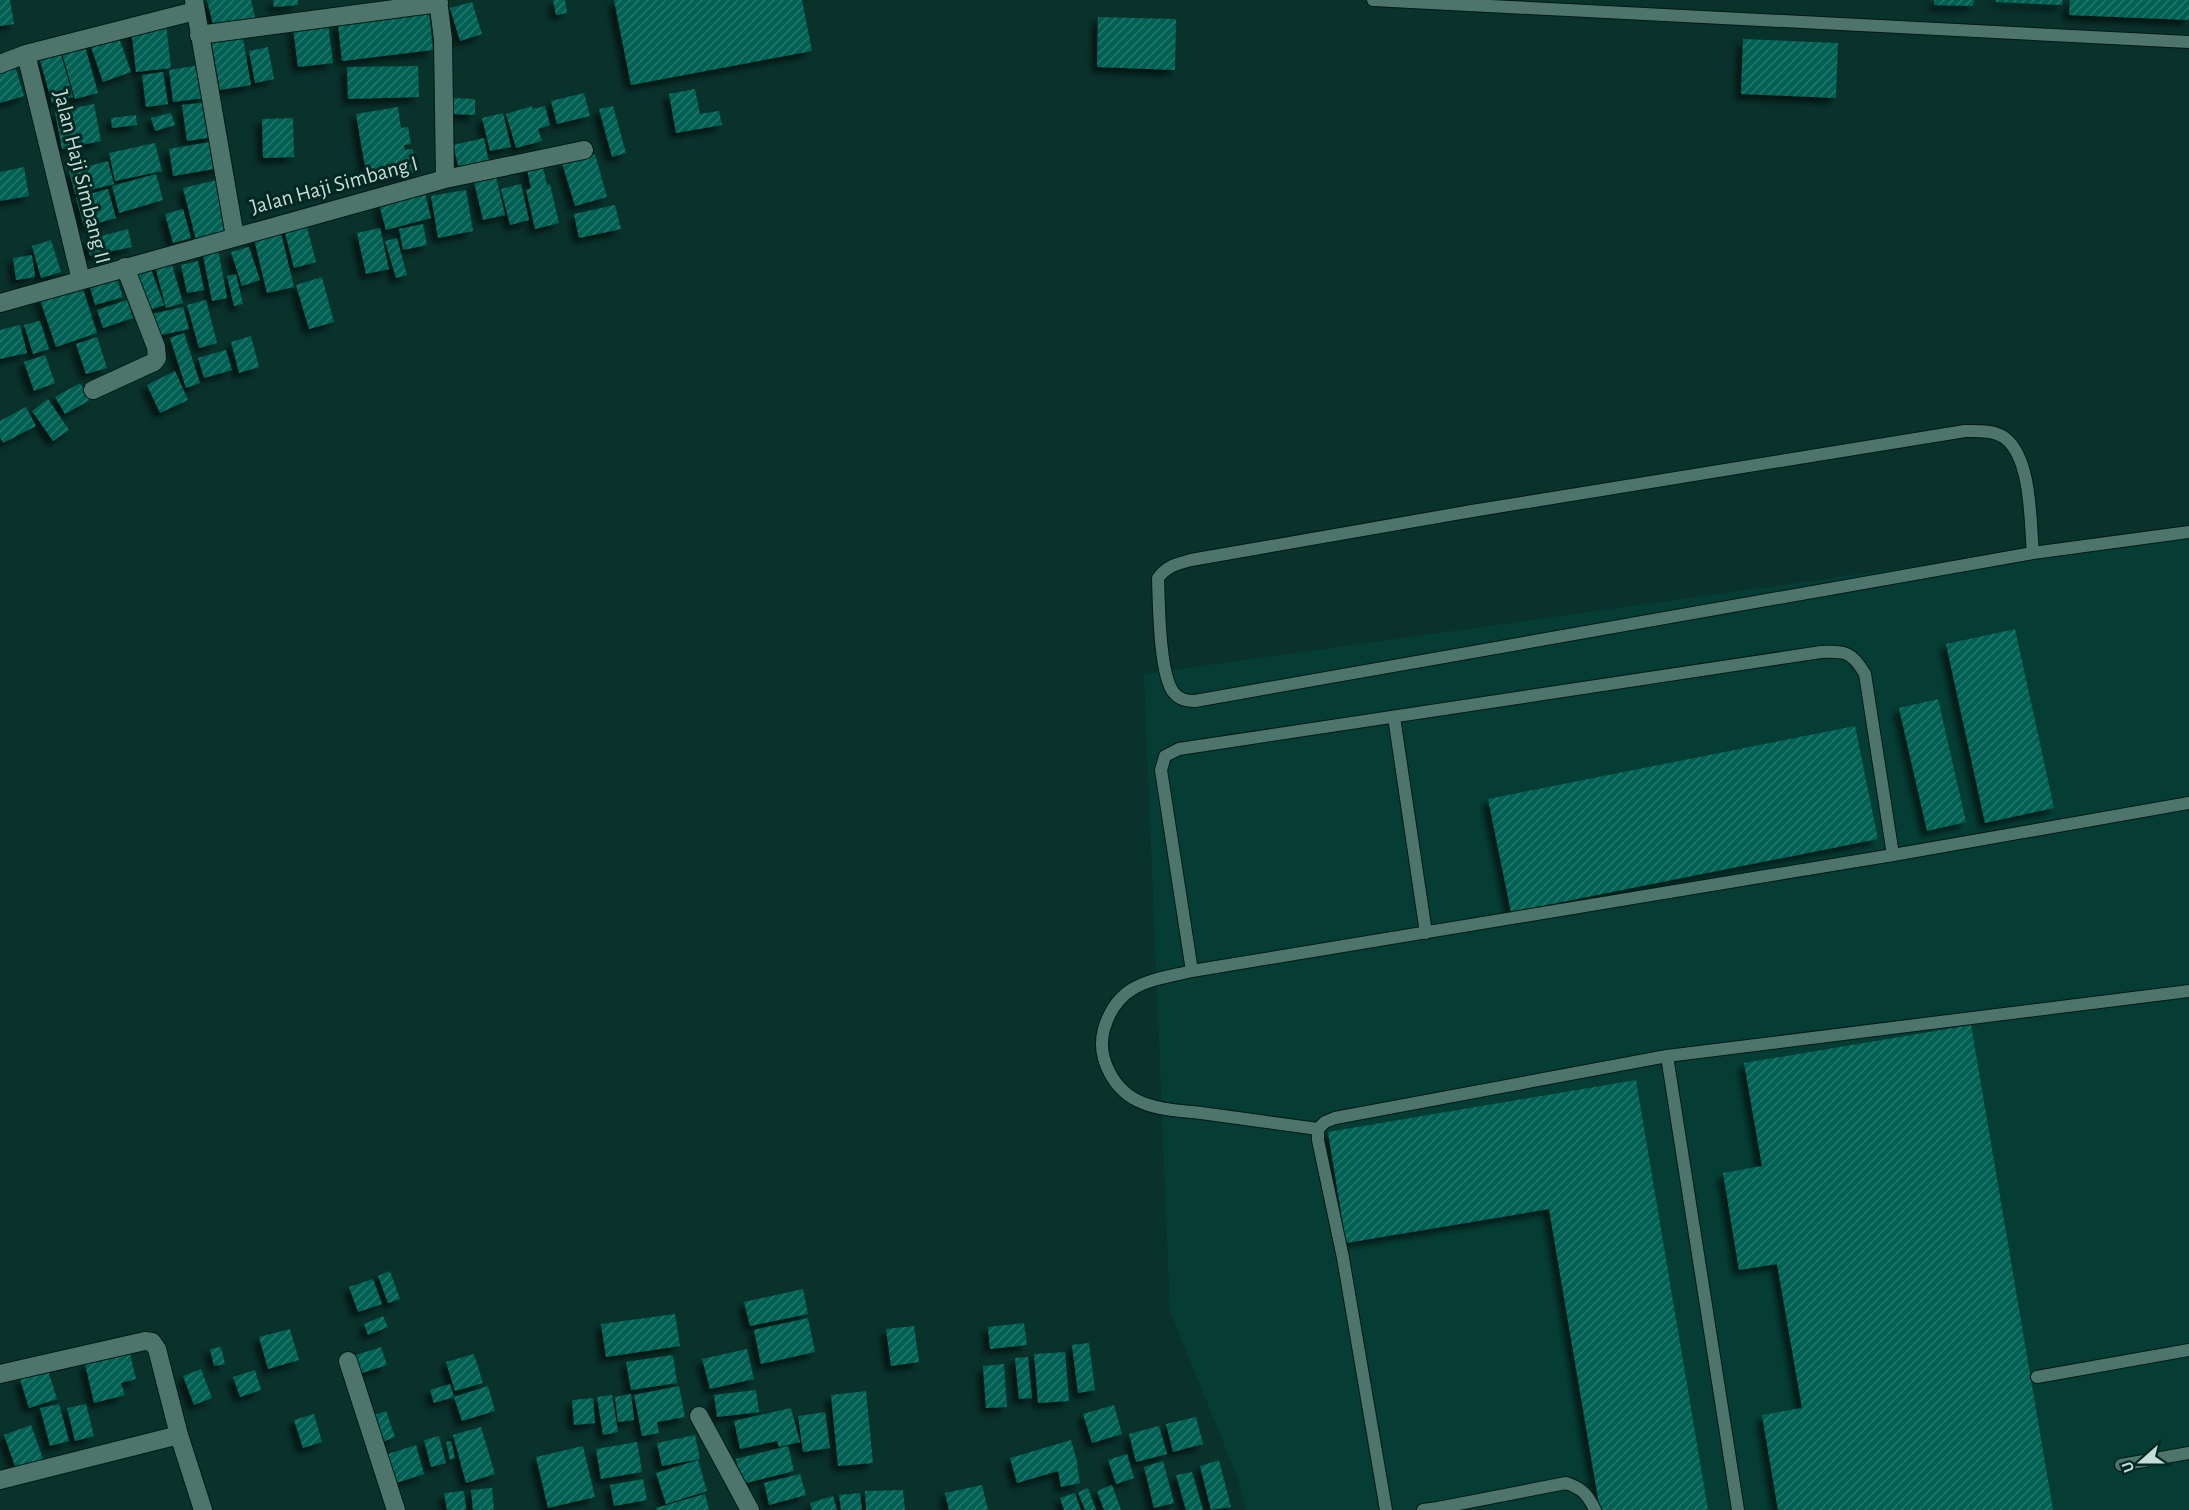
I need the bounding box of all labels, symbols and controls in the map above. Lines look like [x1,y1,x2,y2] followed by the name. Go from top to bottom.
[50,88,114,266] street label: Jalan Haji Simbang II
[248,152,420,218] street label: Jalan Haji Simbang I
[2111,1432,2171,1492] north arrow
[2119,1459,2137,1475] text: U

